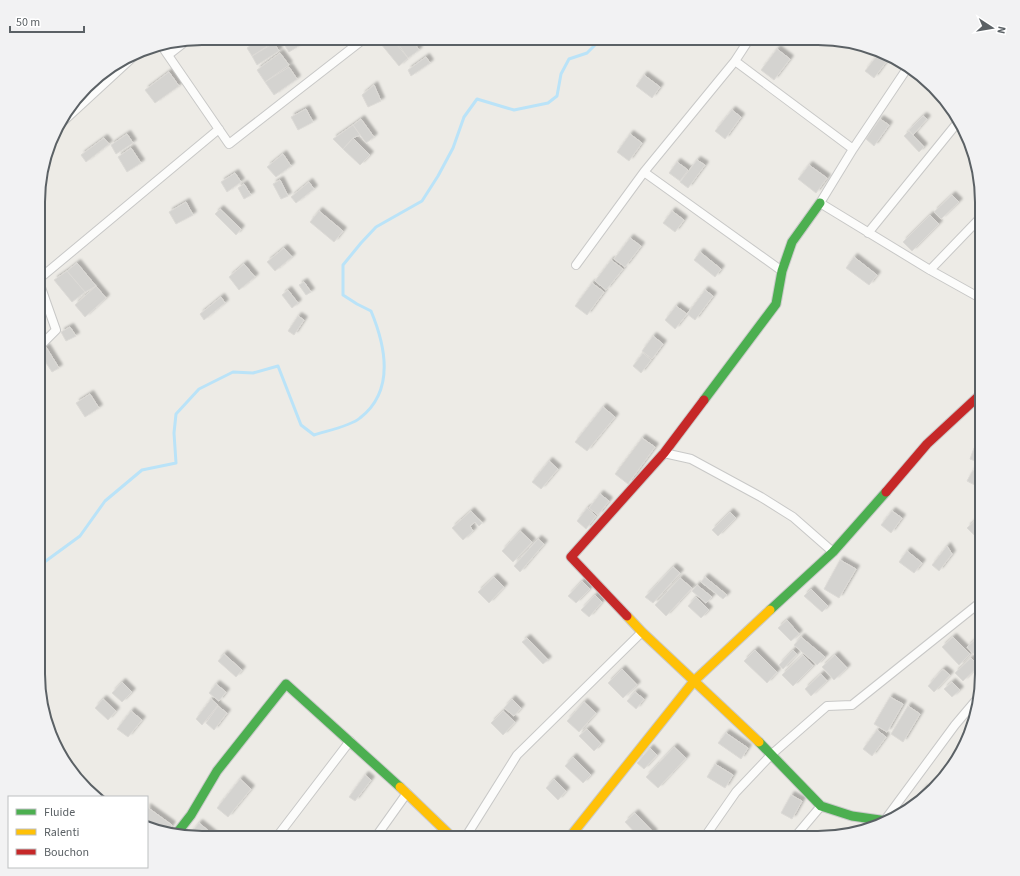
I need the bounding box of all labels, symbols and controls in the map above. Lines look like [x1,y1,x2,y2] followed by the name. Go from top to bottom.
[10,8,84,34] scale bar
[972,8,1012,48] north arrow
[16,14,40,31] text: 50 m
[993,25,1009,35] text: N
[8,796,148,868] legend
[44,804,75,821] text: Fluide
[44,824,79,841] text: Ralenti
[44,844,89,861] text: Bouchon

